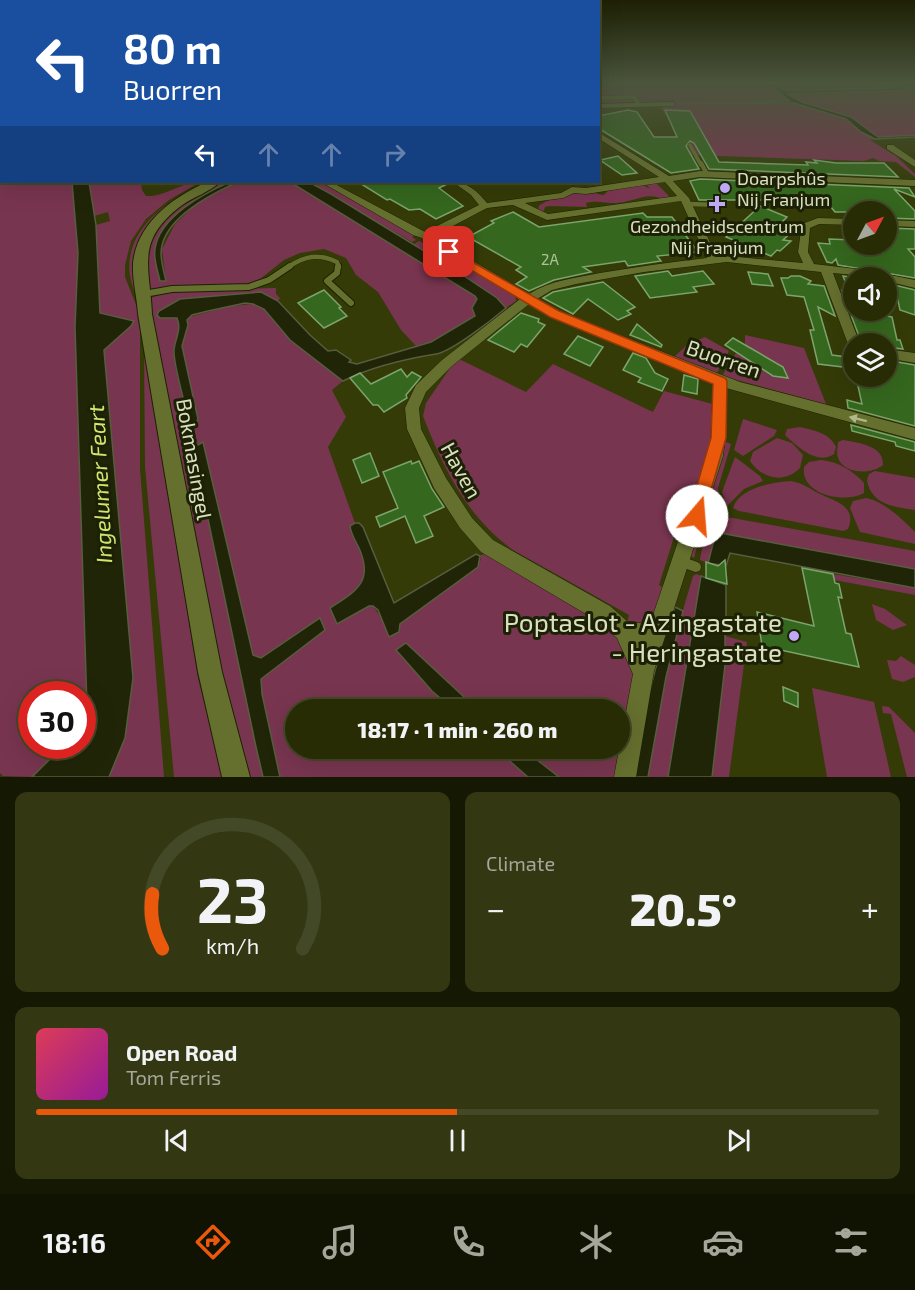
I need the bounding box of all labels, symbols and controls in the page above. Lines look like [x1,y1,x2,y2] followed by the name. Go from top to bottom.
[123,22,222,72] text: 80 m
[24,24,102,102] icon: left
[123,73,222,105] text: Buorren
[189,138,222,171] icon: left
[252,138,285,171] icon: ahead
[315,138,348,171] icon: ahead
[378,138,411,171] icon: right
[737,167,830,210] place label: Doarpshûs Nij Franjum
[718,181,732,195] marker: Doarpshûs Nij Franjum
[708,195,726,213] marker: Gezondheidscentrum Nij Franjum
[843,201,897,255] north arrow
[843,201,897,387] map controls
[630,215,804,258] place label: Gezondheidscentrum Nij Franjum
[423,226,474,277] pin
[432,235,465,268] icon: arrive
[541,250,560,268] house number: 2A
[843,267,897,321] button: sound
[843,333,897,387] button: layers
[684,334,764,382] street label: Buorren
[172,396,218,522] street label: Bokmasingel
[82,403,116,564] water label: Ingelumer Feart
[849,414,867,423] one-way arrow
[437,438,487,502] street label: Haven
[665,484,729,548] position arrow
[504,606,782,667] place label: Poptaslot - Azingastate - Heringastate
[787,629,801,643] marker: Poptaslot - Azingastate - Heringastate
[18,681,96,759] speed limit sign: 30
[358,716,557,742] text: 18:17 · 1 min · 260 m
[486,851,555,875] text: Climate
[197,861,268,936] text: 23
[629,881,737,935] text: 20.5°
[486,888,505,928] text: −
[861,888,879,928] text: +
[206,933,259,958] text: km/h
[126,1039,238,1065] text: Open Road
[126,1065,221,1089] text: Tom Ferris
[160,1124,193,1157] icon: previous
[441,1124,474,1157] icon: pause
[722,1124,755,1157] icon: next
[192,1221,234,1263] icon: directions
[319,1221,361,1263] icon: music
[447,1221,489,1263] icon: phone
[575,1221,617,1263] icon: climate
[702,1221,744,1263] icon: car
[830,1221,872,1263] icon: filters
[43,1226,106,1258] text: 18:16

